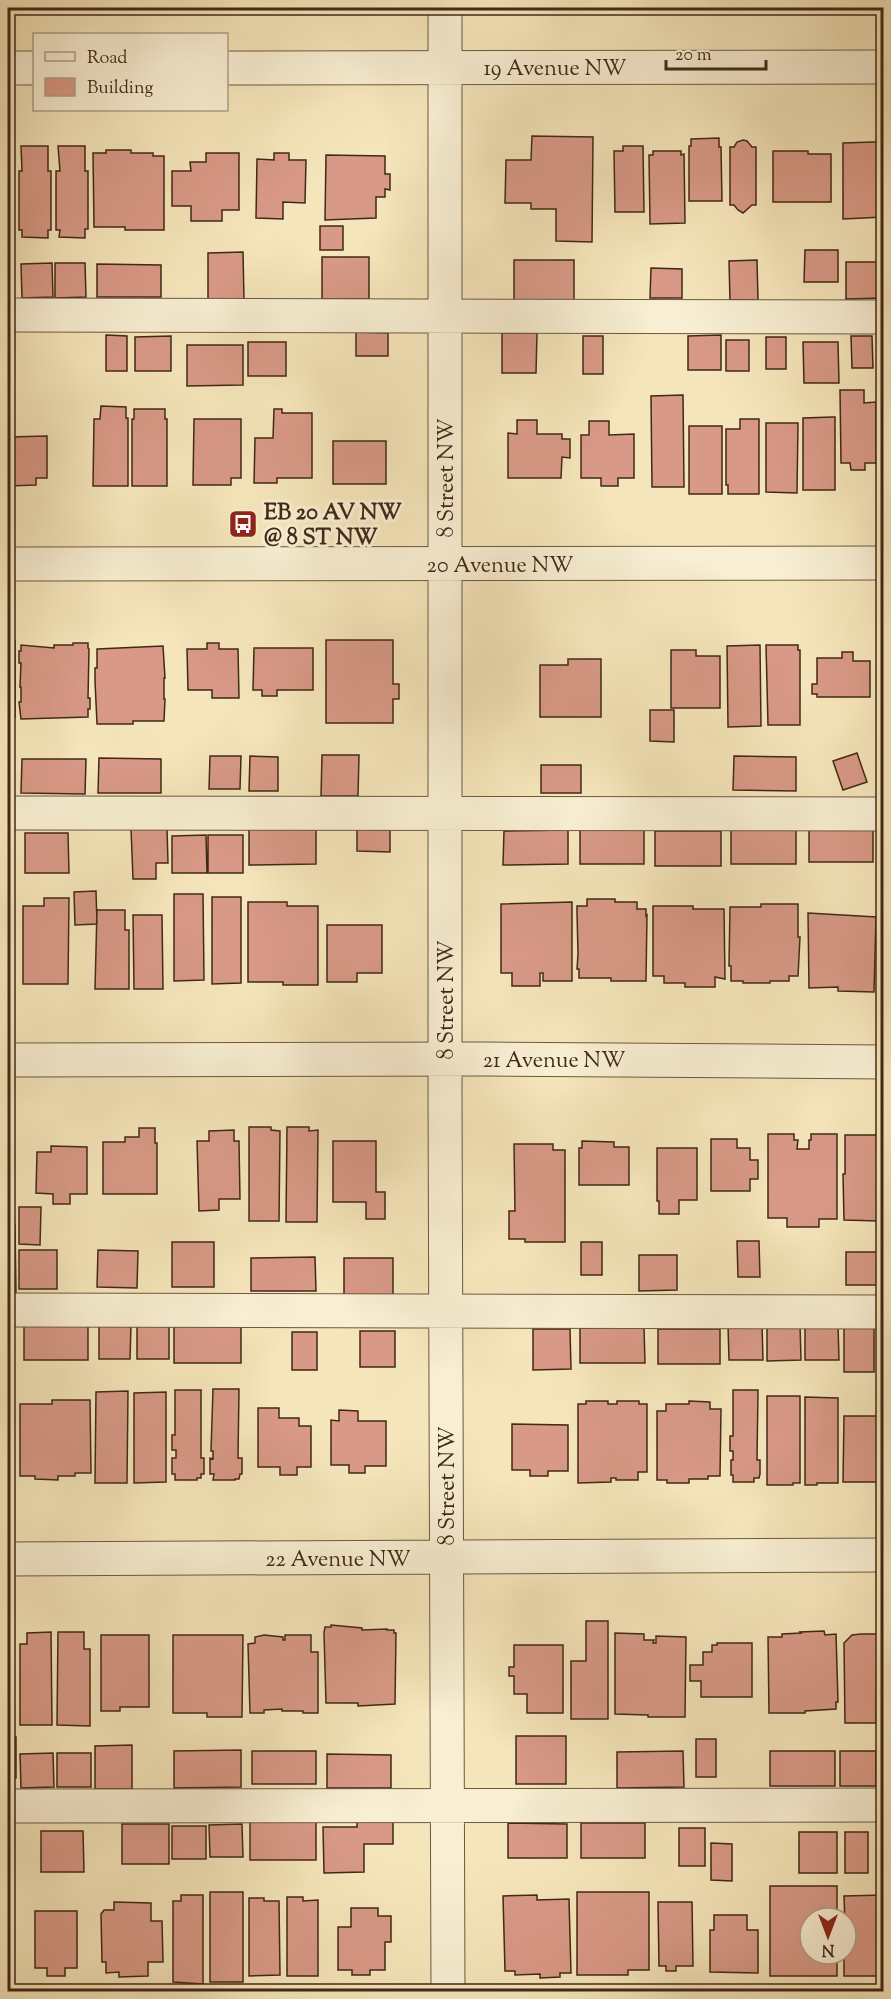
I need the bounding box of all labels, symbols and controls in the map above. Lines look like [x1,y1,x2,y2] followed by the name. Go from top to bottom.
[33,33,228,111] legend
[666,33,766,71] scale bar
[675,43,712,69] text: 20 m
[87,46,127,72] text: Road
[484,54,626,86] street label: 19 Avenue NW
[87,76,153,102] text: Building
[432,418,464,538] street label: 8 Street NW
[264,498,402,555] place label: EB 20 AV NW @ 8 ST NW
[227,508,259,540] bus stop icon: EB 20 AV NW @ 8 ST NW
[427,551,573,583] street label: 20 Avenue NW
[432,940,464,1060] street label: 8 Street NW
[483,1046,625,1078] street label: 21 Avenue NW
[433,1426,465,1546] street label: 8 Street NW
[265,1545,411,1577] street label: 22 Avenue NW
[798,1906,858,1966] north arrow
[821,1937,834,1960] text: N

